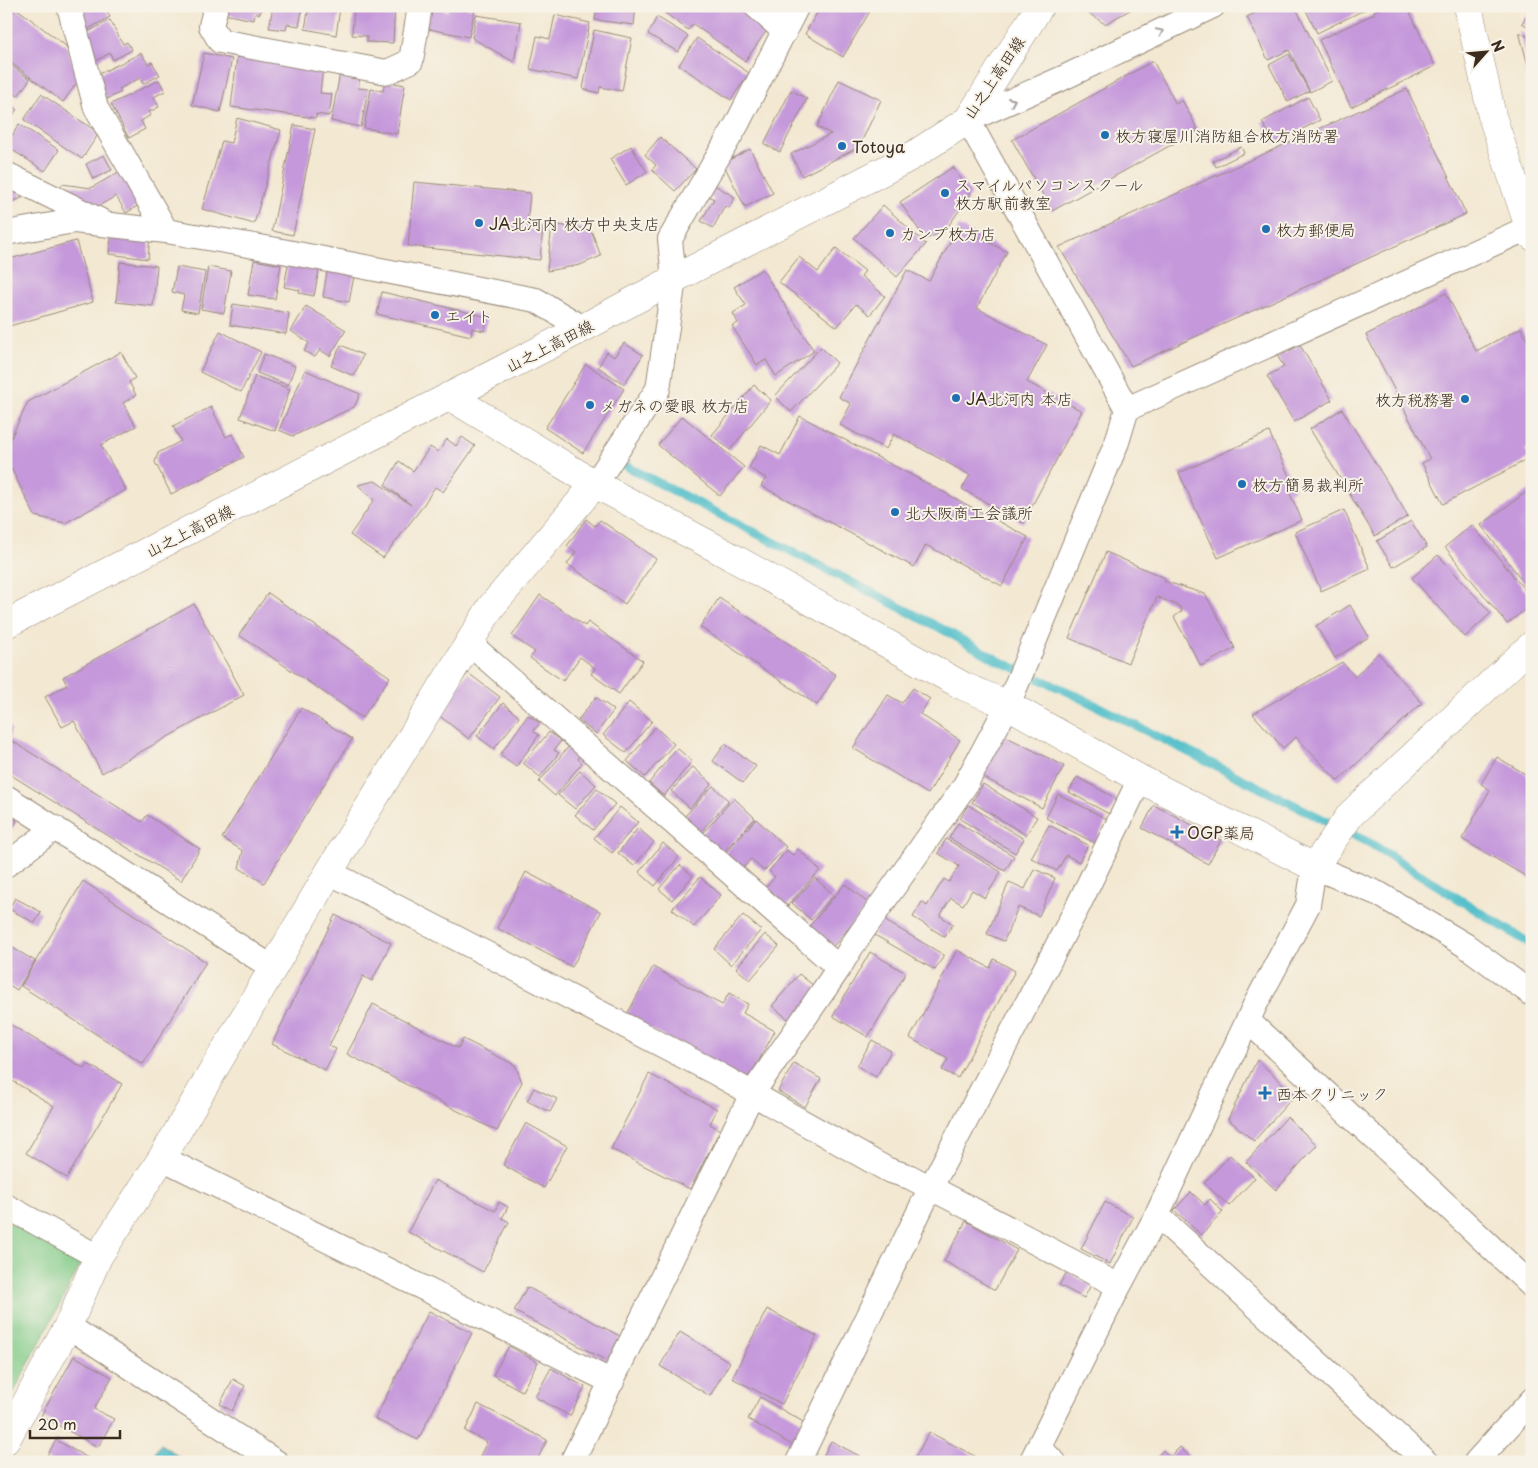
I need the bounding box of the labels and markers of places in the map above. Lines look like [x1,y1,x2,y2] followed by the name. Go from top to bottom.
[1115,123,1339,147] place label: 枚方寝屋川消防組合枚方消防署
[1099,129,1111,141] marker: 枚方寝屋川消防組合枚方消防署
[852,134,905,158] place label: Totoya
[836,140,848,152] marker: Totoya
[955,172,1144,214] place label: スマイルパソコンスクール 枚方駅前教室
[939,187,951,199] marker: スマイルパソコンスクール 枚方駅前教室
[489,211,660,235] place label: JA北河内 枚方中央支店
[473,217,485,229] marker: JA北河内 枚方中央支店
[1276,217,1356,241] place label: 枚方郵便局
[900,221,996,245] place label: カンプ枚方店
[1260,223,1272,235] marker: 枚方郵便局
[884,227,896,239] marker: カンプ枚方店
[445,303,493,327] place label: エイト
[429,309,441,321] marker: エイト
[966,386,1073,410] place label: JA北河内 本店
[1375,387,1455,411] place label: 枚方税務署
[950,392,962,404] marker: JA北河内 本店
[600,393,749,417] place label: メガネの愛眼 枚方店
[1459,393,1471,405] marker: 枚方税務署
[584,399,596,411] marker: メガネの愛眼 枚方店
[1252,472,1364,496] place label: 枚方簡易裁判所
[1236,478,1248,490] marker: 枚方簡易裁判所
[905,500,1033,524] place label: 北大阪商工会議所
[889,506,901,518] marker: 北大阪商工会議所
[1187,820,1255,844] place label: OGP薬局
[1171,826,1183,838] marker: OGP薬局
[1276,1081,1388,1105] place label: 西本クリニック
[1258,1086,1272,1100] marker: 西本クリニック

